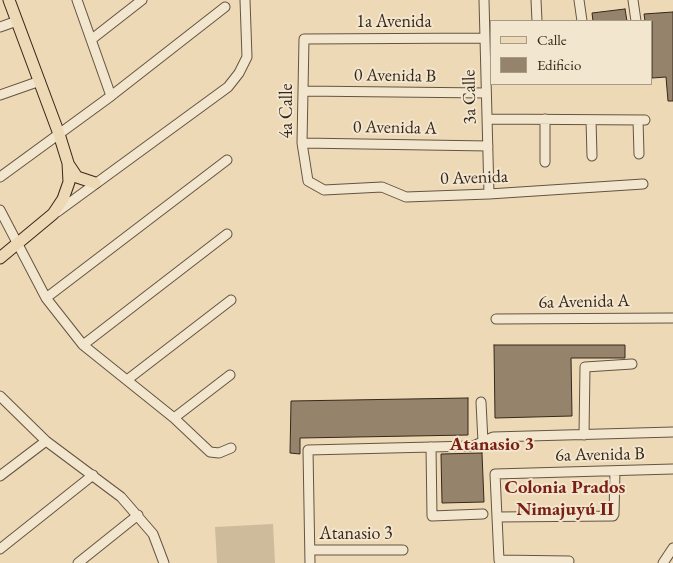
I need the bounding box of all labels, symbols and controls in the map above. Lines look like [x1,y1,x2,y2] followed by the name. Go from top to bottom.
[356,11,432,33] street label: 1a Avenida
[490,20,653,85] legend
[537,30,567,49] text: Calle
[537,55,581,74] text: Edificio
[354,64,436,88] street label: 0 Avenida B
[459,69,481,125] street label: 3a Calle
[276,83,298,139] street label: 4a Calle
[353,116,437,140] street label: 0 Avenida A
[440,166,508,190] street label: 0 Avenida
[538,290,630,314] street label: 6a Avenida A
[450,434,534,456] district label: Atanasio 3
[555,443,645,467] street label: 6a Avenida B
[505,477,625,521] district label: Colonia Prados Nimajuyú II
[319,523,393,545] street label: Atanasio 3

